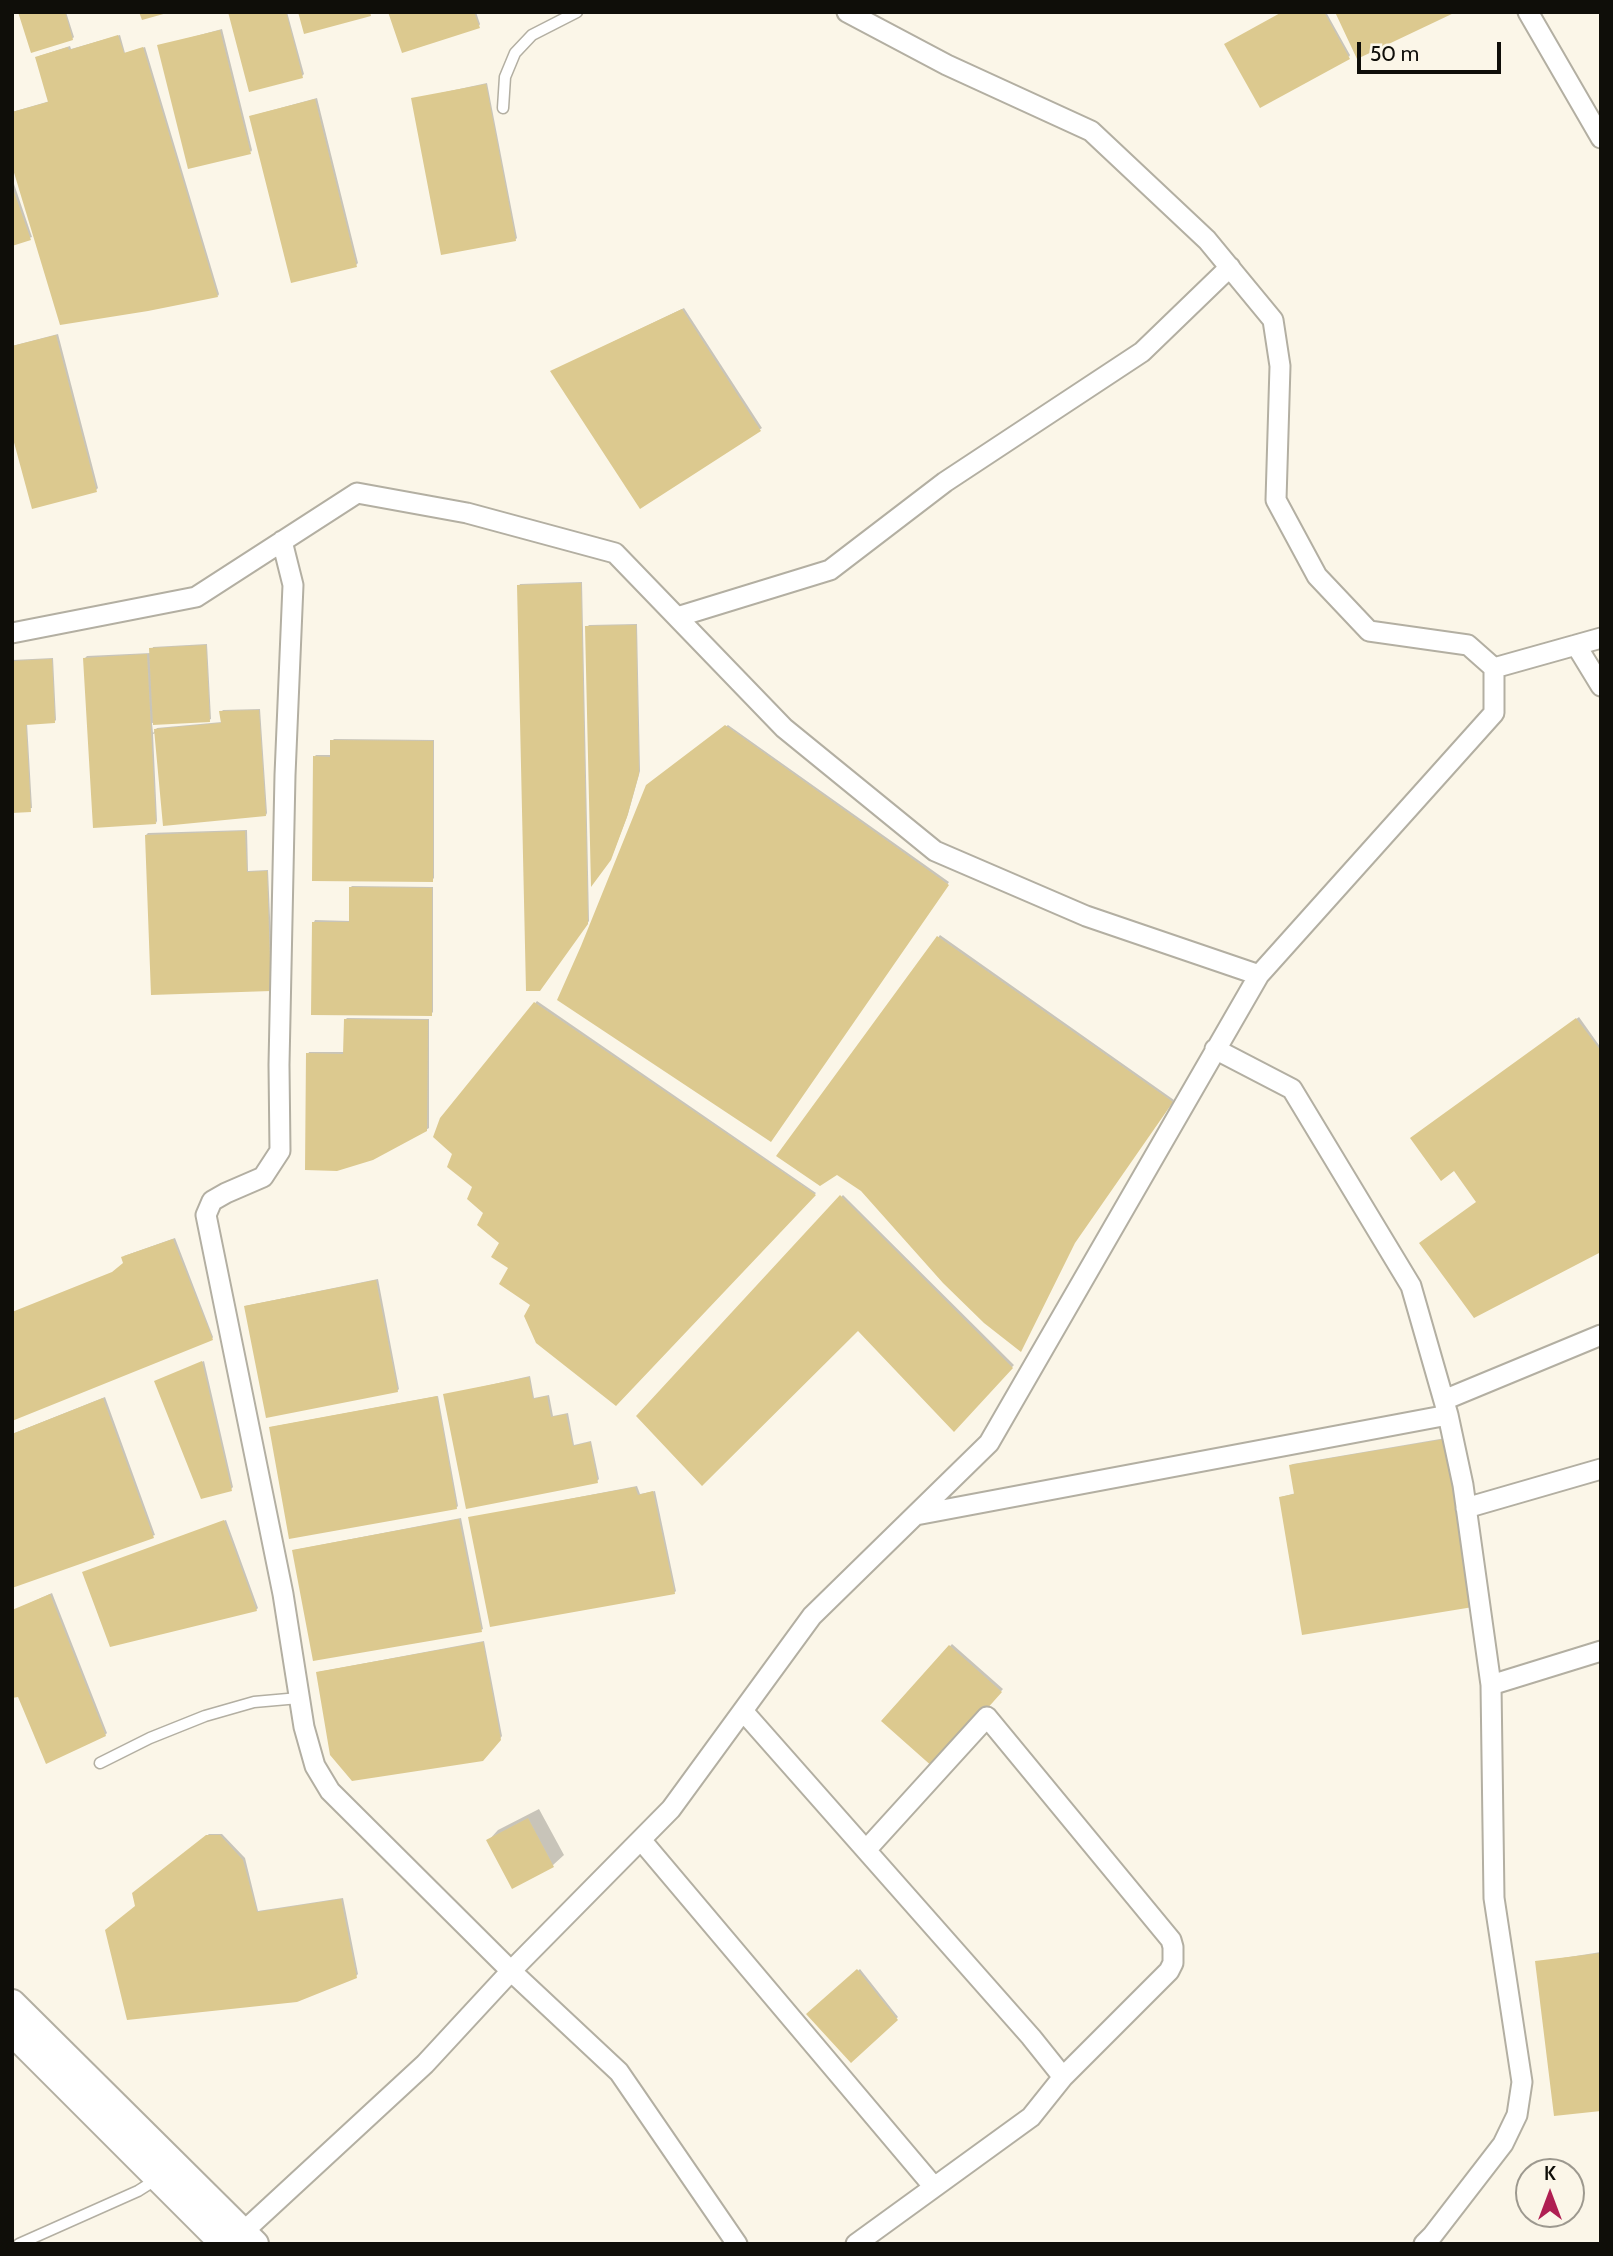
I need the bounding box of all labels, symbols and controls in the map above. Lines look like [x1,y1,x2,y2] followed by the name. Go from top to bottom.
[1361,28,1504,72] scale bar
[1370,41,1419,66] text: 50 m
[1515,2158,1585,2228] north arrow
[1544,2162,1556,2185] text: K

